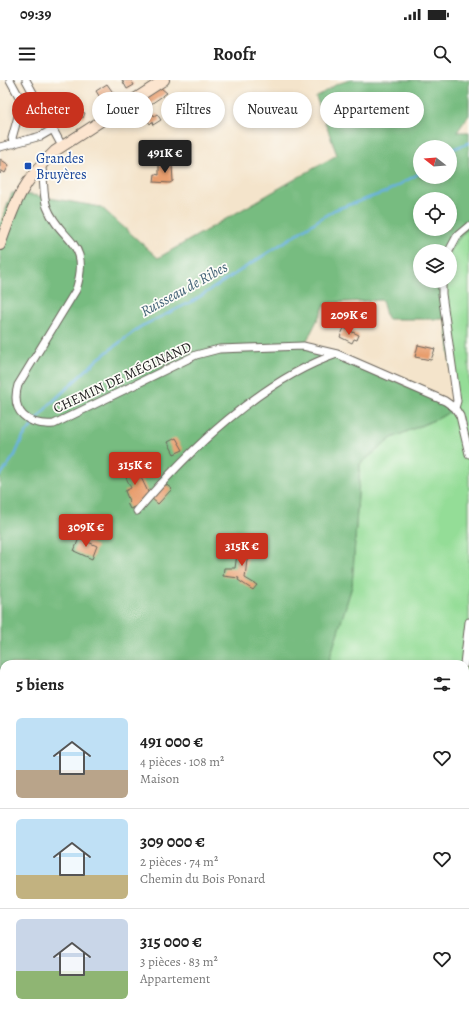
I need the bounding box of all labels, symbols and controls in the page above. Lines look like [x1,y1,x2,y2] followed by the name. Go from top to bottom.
[20,4,51,24] text: 09:39
[213,42,256,66] text: Roofr
[16,43,38,65] icon: menu
[431,43,453,65] icon: search
[12,92,84,128] chip: Acheter
[92,92,153,128] chip: Louer
[161,92,225,128] chip: Filtres
[233,92,312,128] chip: Nouveau
[320,92,424,128] chip: Appartement
[132,140,198,174] pin: 491K €
[413,140,457,184] north arrow
[413,140,457,288] map controls
[147,144,183,161] text: 491K €
[36,149,87,184] place label: Grandes Bruyères
[23,161,33,171] marker: Grandes Bruyères
[413,192,457,236] button: locate
[413,244,457,288] button: layers
[137,257,231,321] water label: Ruisseau de Ribes
[316,302,382,336] pin: 209K €
[330,306,368,323] text: 209K €
[50,337,195,418] street label: CHEMIN DE MÉGINAND
[102,452,168,486] pin: 315K €
[118,456,152,473] text: 315K €
[53,514,119,548] pin: 309K €
[68,518,104,535] text: 309K €
[209,533,275,567] pin: 315K €
[225,537,259,554] text: 315K €
[16,673,64,696] text: 5 biens
[431,673,453,695] icon: filters
[140,730,203,753] text: 491 000 €
[48,734,96,782] icon: home
[431,747,453,769] icon: heart
[140,753,224,770] text: 4 pièces · 108 m²
[140,770,179,787] text: Maison
[140,830,205,853] text: 309 000 €
[48,835,96,883] icon: home
[431,848,453,870] icon: heart
[140,853,218,870] text: 2 pièces · 74 m²
[140,870,265,887] text: Chemin du Bois Ponard
[140,930,202,953] text: 315 000 €
[48,935,96,983] icon: home
[431,948,453,970] icon: heart
[140,953,218,970] text: 3 pièces · 83 m²
[140,970,210,987] text: Appartement

